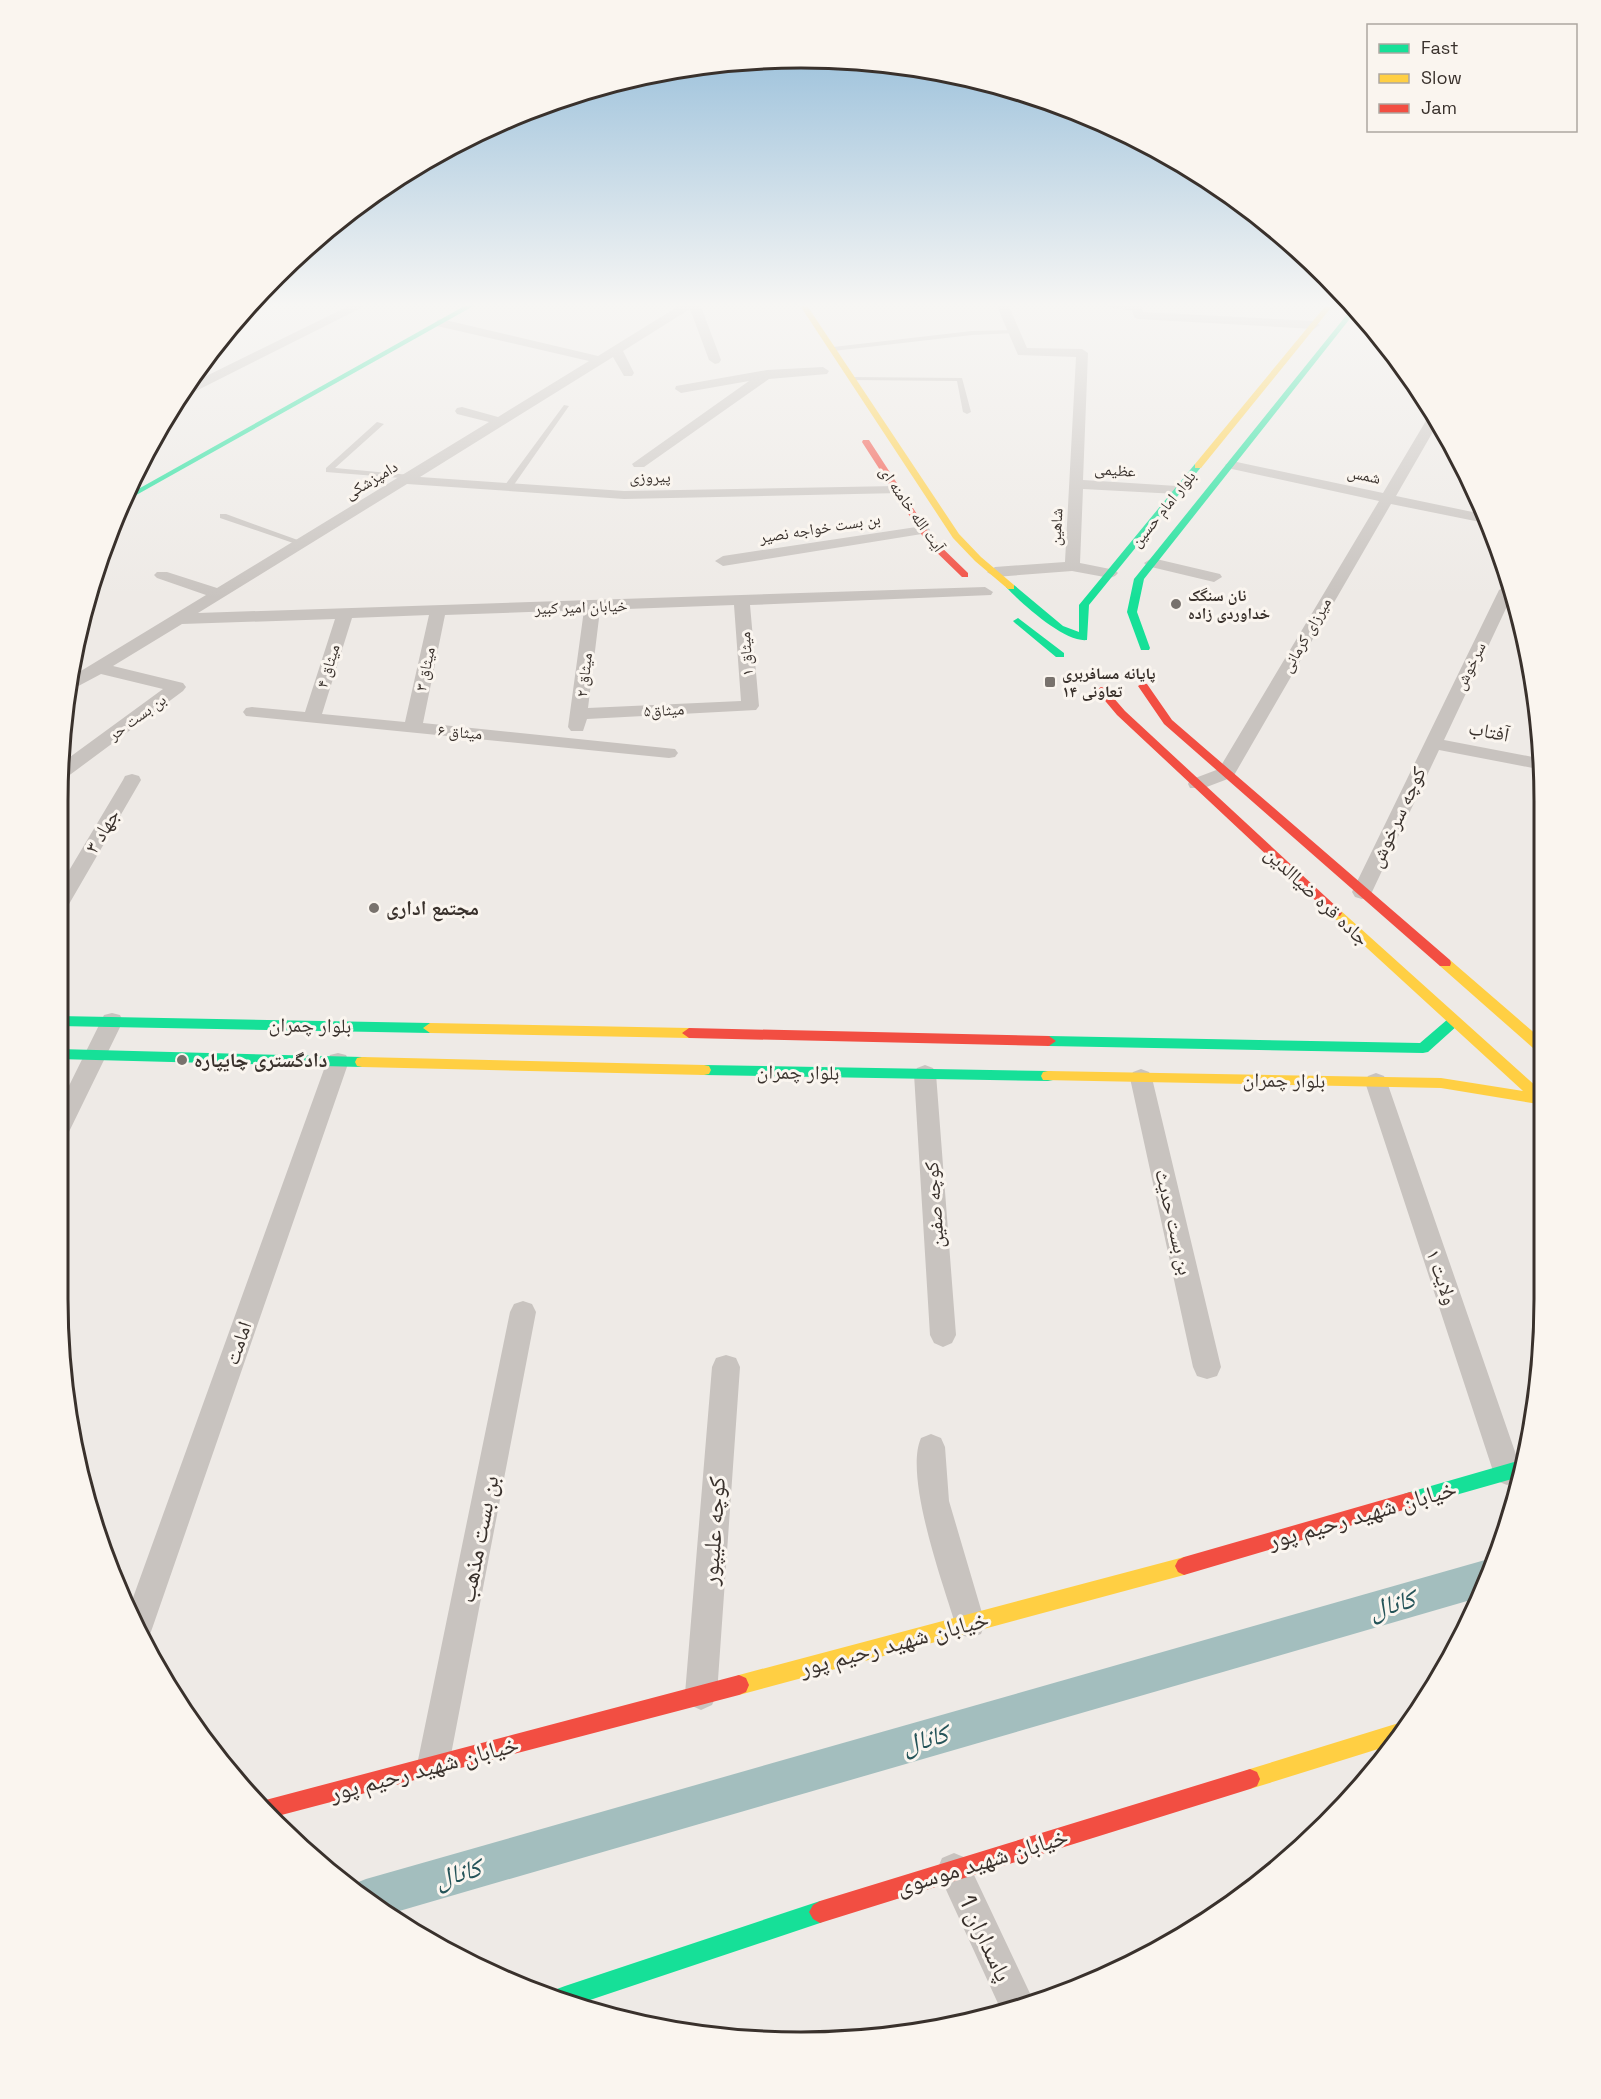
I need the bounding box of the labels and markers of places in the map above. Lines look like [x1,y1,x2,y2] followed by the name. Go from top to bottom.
[1188,585,1270,624] place label: نان سنگک خداوردی زاده
[1169,597,1183,611] marker: نان سنگک خداوردی زاده
[1062,663,1156,702] place label: پایانه مسافربری تعاونی ۱۴
[1043,675,1057,689] marker: پایانه مسافربری تعاونی ۱۴
[386,895,479,922] place label: مجتمع اداری
[367,901,381,915] marker: مجتمع اداری
[194,1047,327,1073] place label: دادگستری چایپاره
[175,1053,189,1067] marker: دادگستری چایپاره

